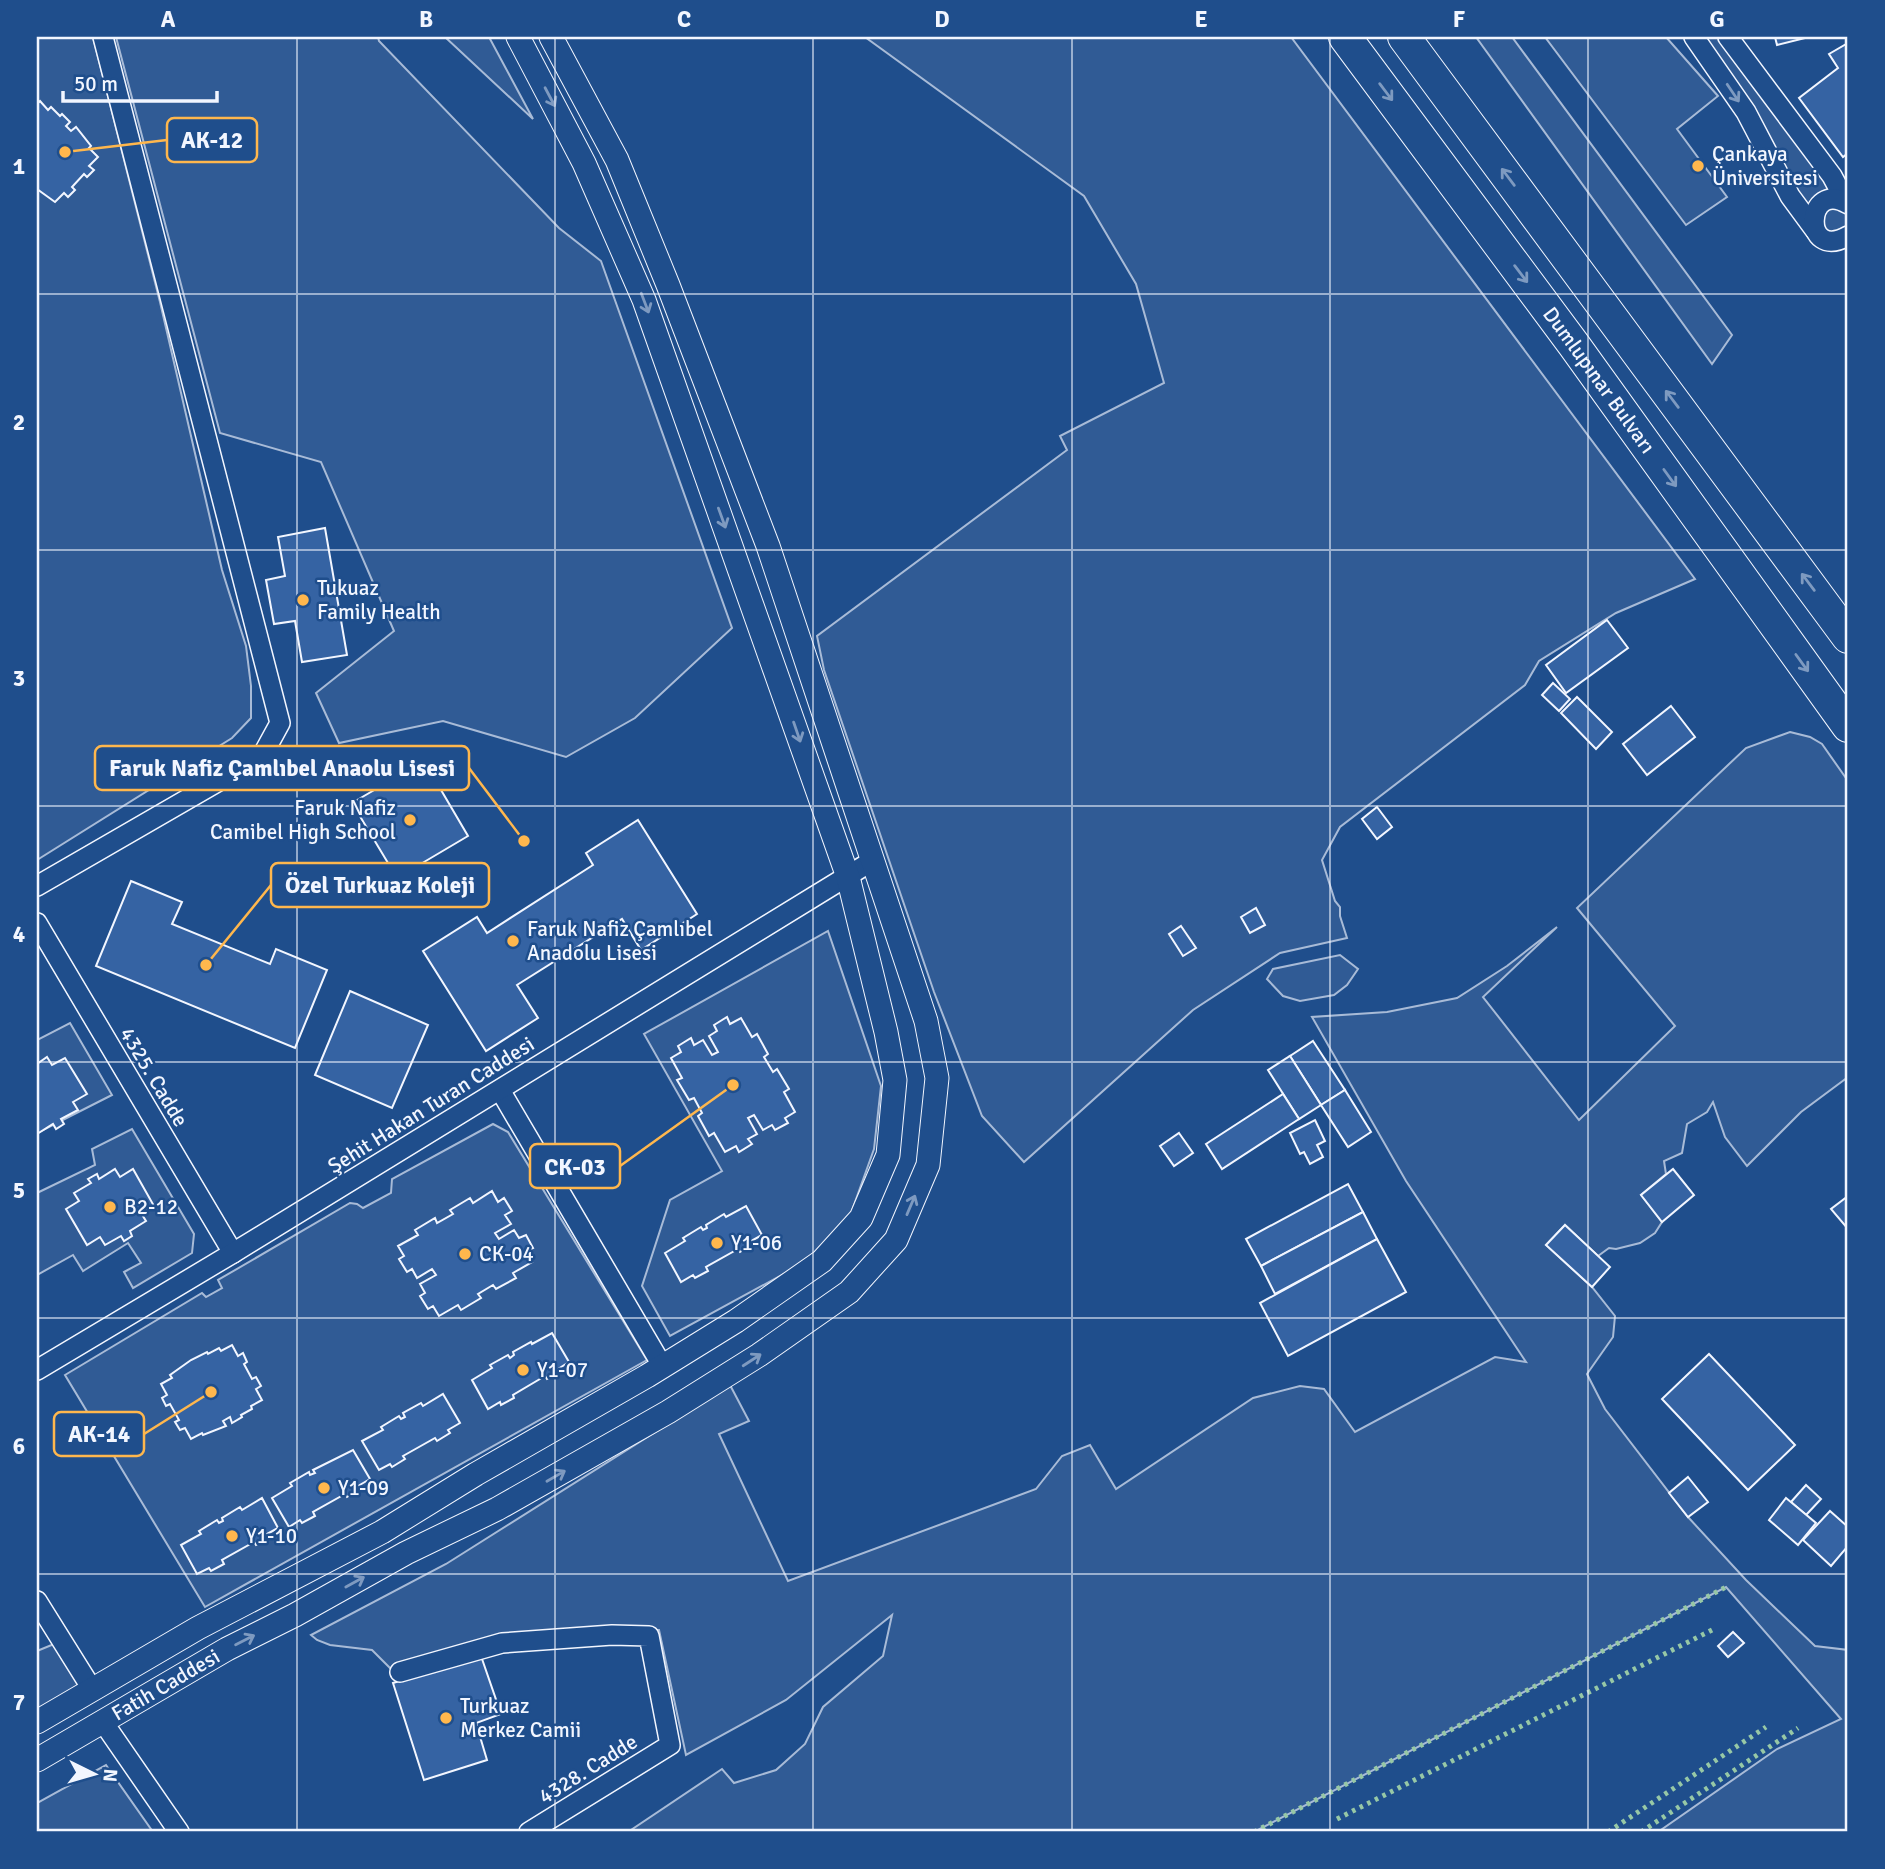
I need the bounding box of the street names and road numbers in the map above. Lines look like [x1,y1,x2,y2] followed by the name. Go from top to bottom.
[1537,302,1661,459] street label: Dumlupınar Bulvarı
[114,1023,194,1131] street label: 4325. Cadde
[323,1031,539,1179] street label: Şehit Hakan Turan Caddesi
[107,1643,224,1727] street label: Fatih Caddesi
[534,1728,642,1810] street label: 4328. Cadde

